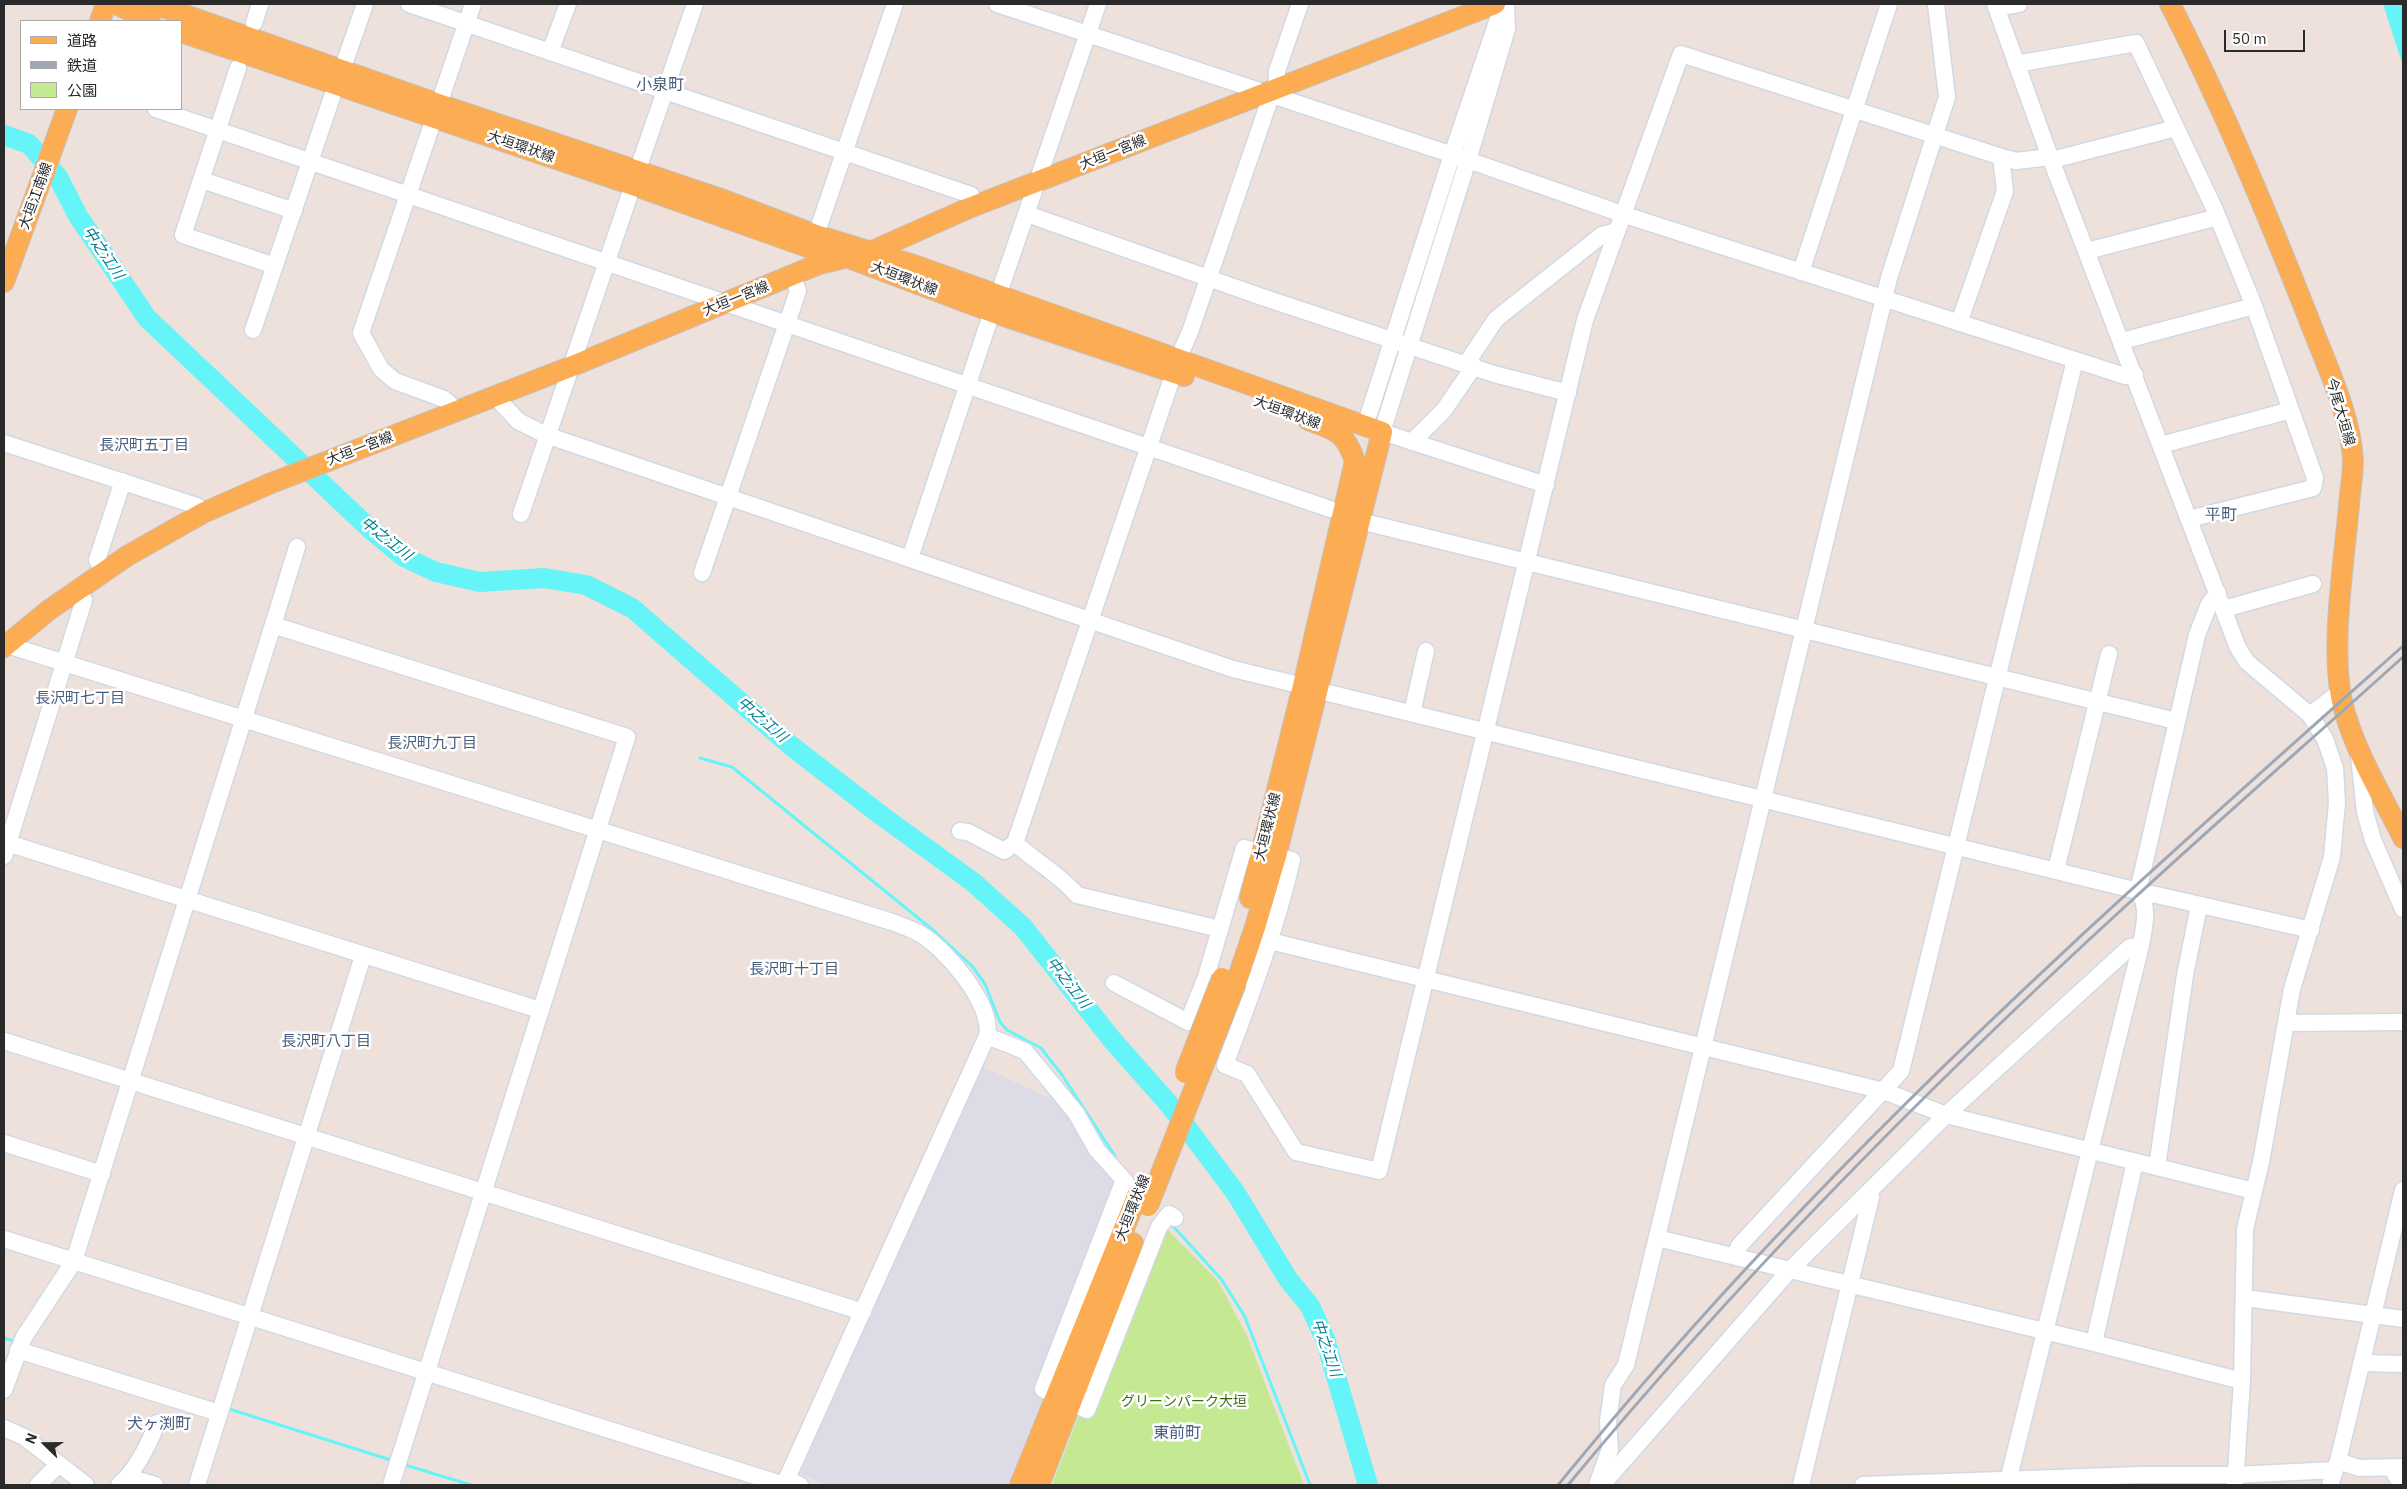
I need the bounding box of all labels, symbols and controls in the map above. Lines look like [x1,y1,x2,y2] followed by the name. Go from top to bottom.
[20,20,182,110] legend
[2227,20,2308,52] scale bar
[2232,29,2267,48] text: 50 m
[67,31,97,50] text: 道路
[67,56,97,75] text: 鉄道
[636,75,684,95] district label: 小泉町
[67,81,97,100] text: 公園
[485,128,557,166] street label: 大垣環状線
[1077,132,1149,174] street label: 大垣一宮線
[16,160,56,232] street label: 大垣江南線
[79,223,127,283] water label: 中之江川
[868,259,940,299] street label: 大垣環状線
[700,278,772,320] street label: 大垣一宮線
[2322,376,2358,448] street label: 今尾大垣線
[1251,393,1323,433] street label: 大垣環状線
[324,429,396,469] street label: 大垣一宮線
[99,437,189,455] district label: 長沢町五丁目
[2205,505,2237,525] district label: 平町
[357,513,415,565] water label: 中之江川
[35,690,125,708] district label: 長沢町七丁目
[733,694,791,746] water label: 中之江川
[387,735,477,753] district label: 長沢町九丁目
[1251,791,1285,863] street label: 大垣環状線
[1042,954,1094,1012] water label: 中之江川
[749,961,839,979] district label: 長沢町十丁目
[281,1033,371,1051] district label: 長沢町八丁目
[1112,1172,1154,1244] street label: 大垣環状線
[1308,1317,1344,1379] water label: 中之江川
[1121,1394,1247,1410] park label: グリーンパーク大垣
[127,1414,191,1434] district label: 犬ヶ渕町
[20,1419,70,1469] north arrow
[1153,1423,1201,1443] district label: 東前町
[21,1430,41,1446] text: N

